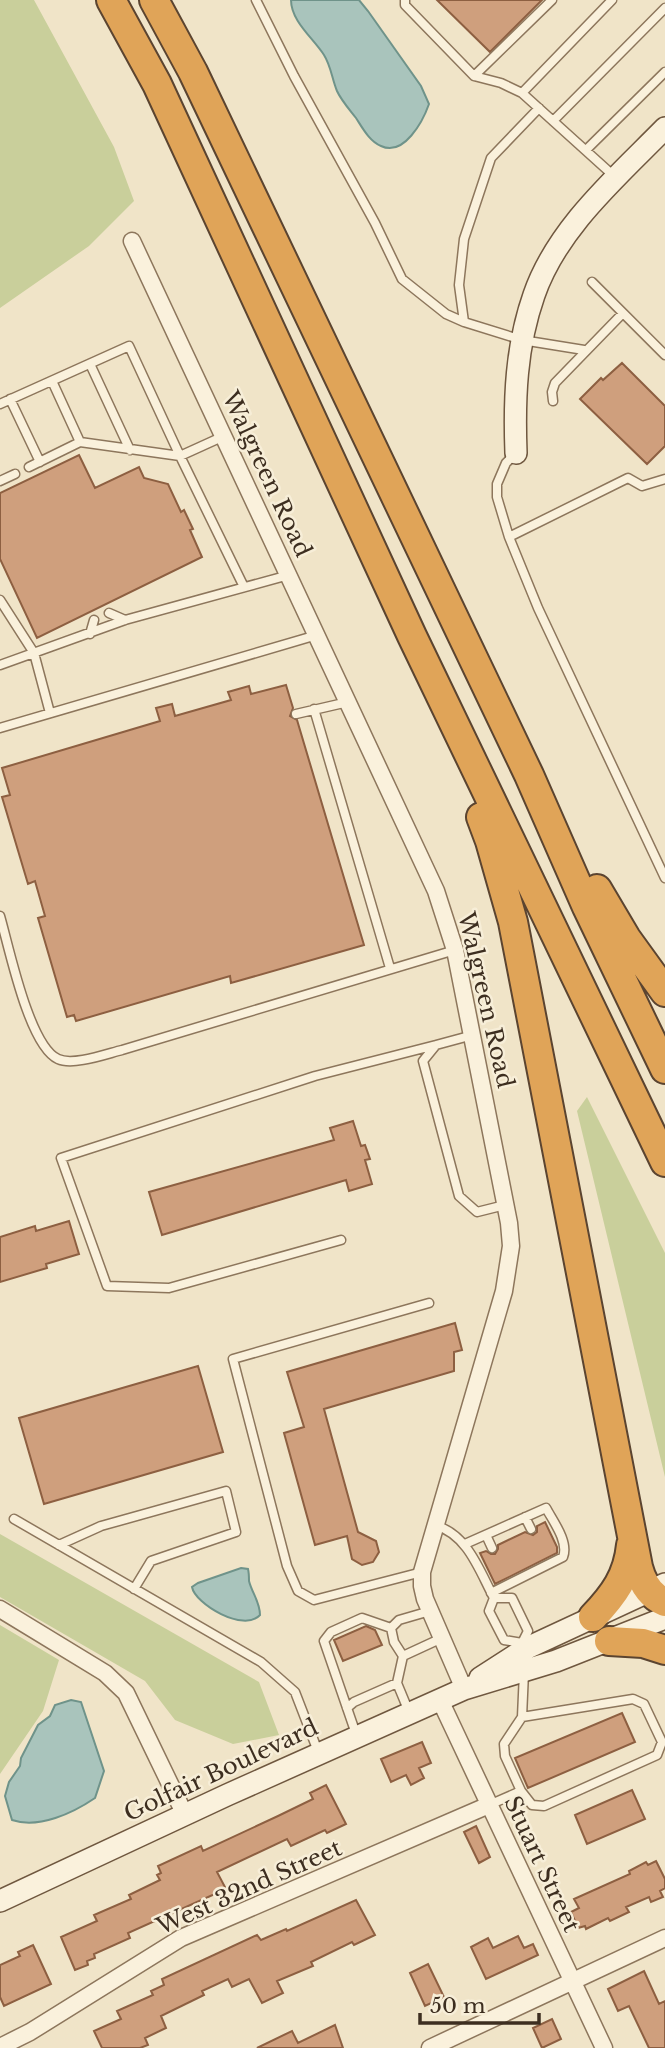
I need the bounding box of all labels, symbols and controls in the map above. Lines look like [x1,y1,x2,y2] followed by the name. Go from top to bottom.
[216,386,318,561] street label: Walgreen Road
[452,908,520,1091] street label: Walgreen Road
[120,1713,322,1827] street label: Golfair Boulevard
[498,1791,586,1937] street label: Stuart Street
[151,1833,346,1941] street label: West 32nd Street
[420,1982,539,2026] scale bar
[430,1993,486,2019] text: 50 m

